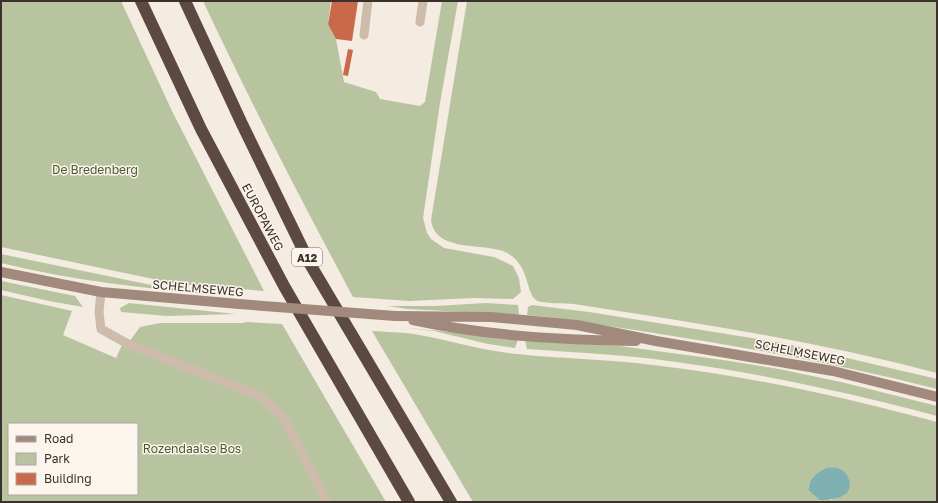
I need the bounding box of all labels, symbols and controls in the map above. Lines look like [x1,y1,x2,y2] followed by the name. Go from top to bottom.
[52,162,138,177] park label: De Bredenberg
[239,181,287,253] street label: EUROPAWEG
[292,248,322,266] road number: A12
[152,277,244,299] street label: SCHELMSEWEG
[754,336,846,368] street label: SCHELMSEWEG
[8,423,138,495] legend
[44,431,73,446] text: Road
[143,441,241,456] park label: Rozendaalse Bos
[44,451,70,466] text: Park
[44,471,92,486] text: Building

